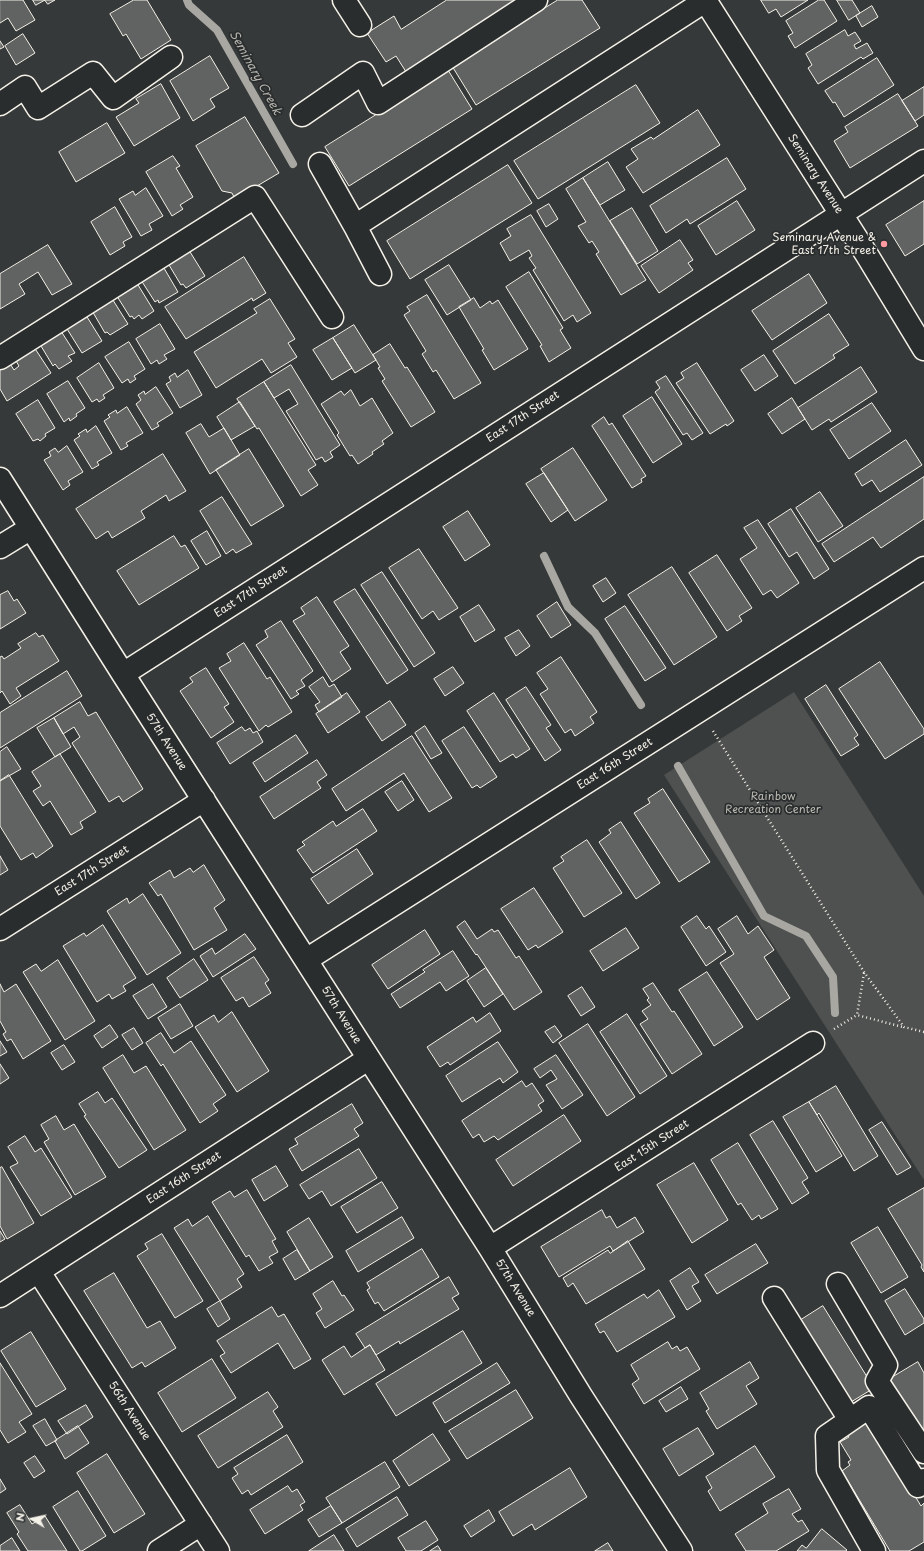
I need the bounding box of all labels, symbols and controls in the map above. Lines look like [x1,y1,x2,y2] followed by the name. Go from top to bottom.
[226,28,284,118] water label: Seminary Creek
[784,132,846,216] street label: Seminary Avenue
[772,231,876,257] place label: Seminary Avenue & East 17th Street
[879,239,889,249] marker: Seminary Avenue & East 17th Street
[484,388,562,446] street label: East 17th Street
[212,563,290,621] street label: East 17th Street
[143,711,189,773] street label: 57th Avenue
[575,736,655,792] street label: East 16th Street
[725,790,821,816] park label: Rainbow Recreation Center
[53,843,131,899] street label: East 17th Street
[318,984,364,1046] street label: 57th Avenue
[613,1117,691,1175] street label: East 15th Street
[144,1149,224,1207] street label: East 16th Street
[492,1257,538,1319] street label: 57th Avenue
[105,1379,153,1443] street label: 56th Avenue
[12,1499,52,1539] north arrow
[11,1511,29,1523] text: N

